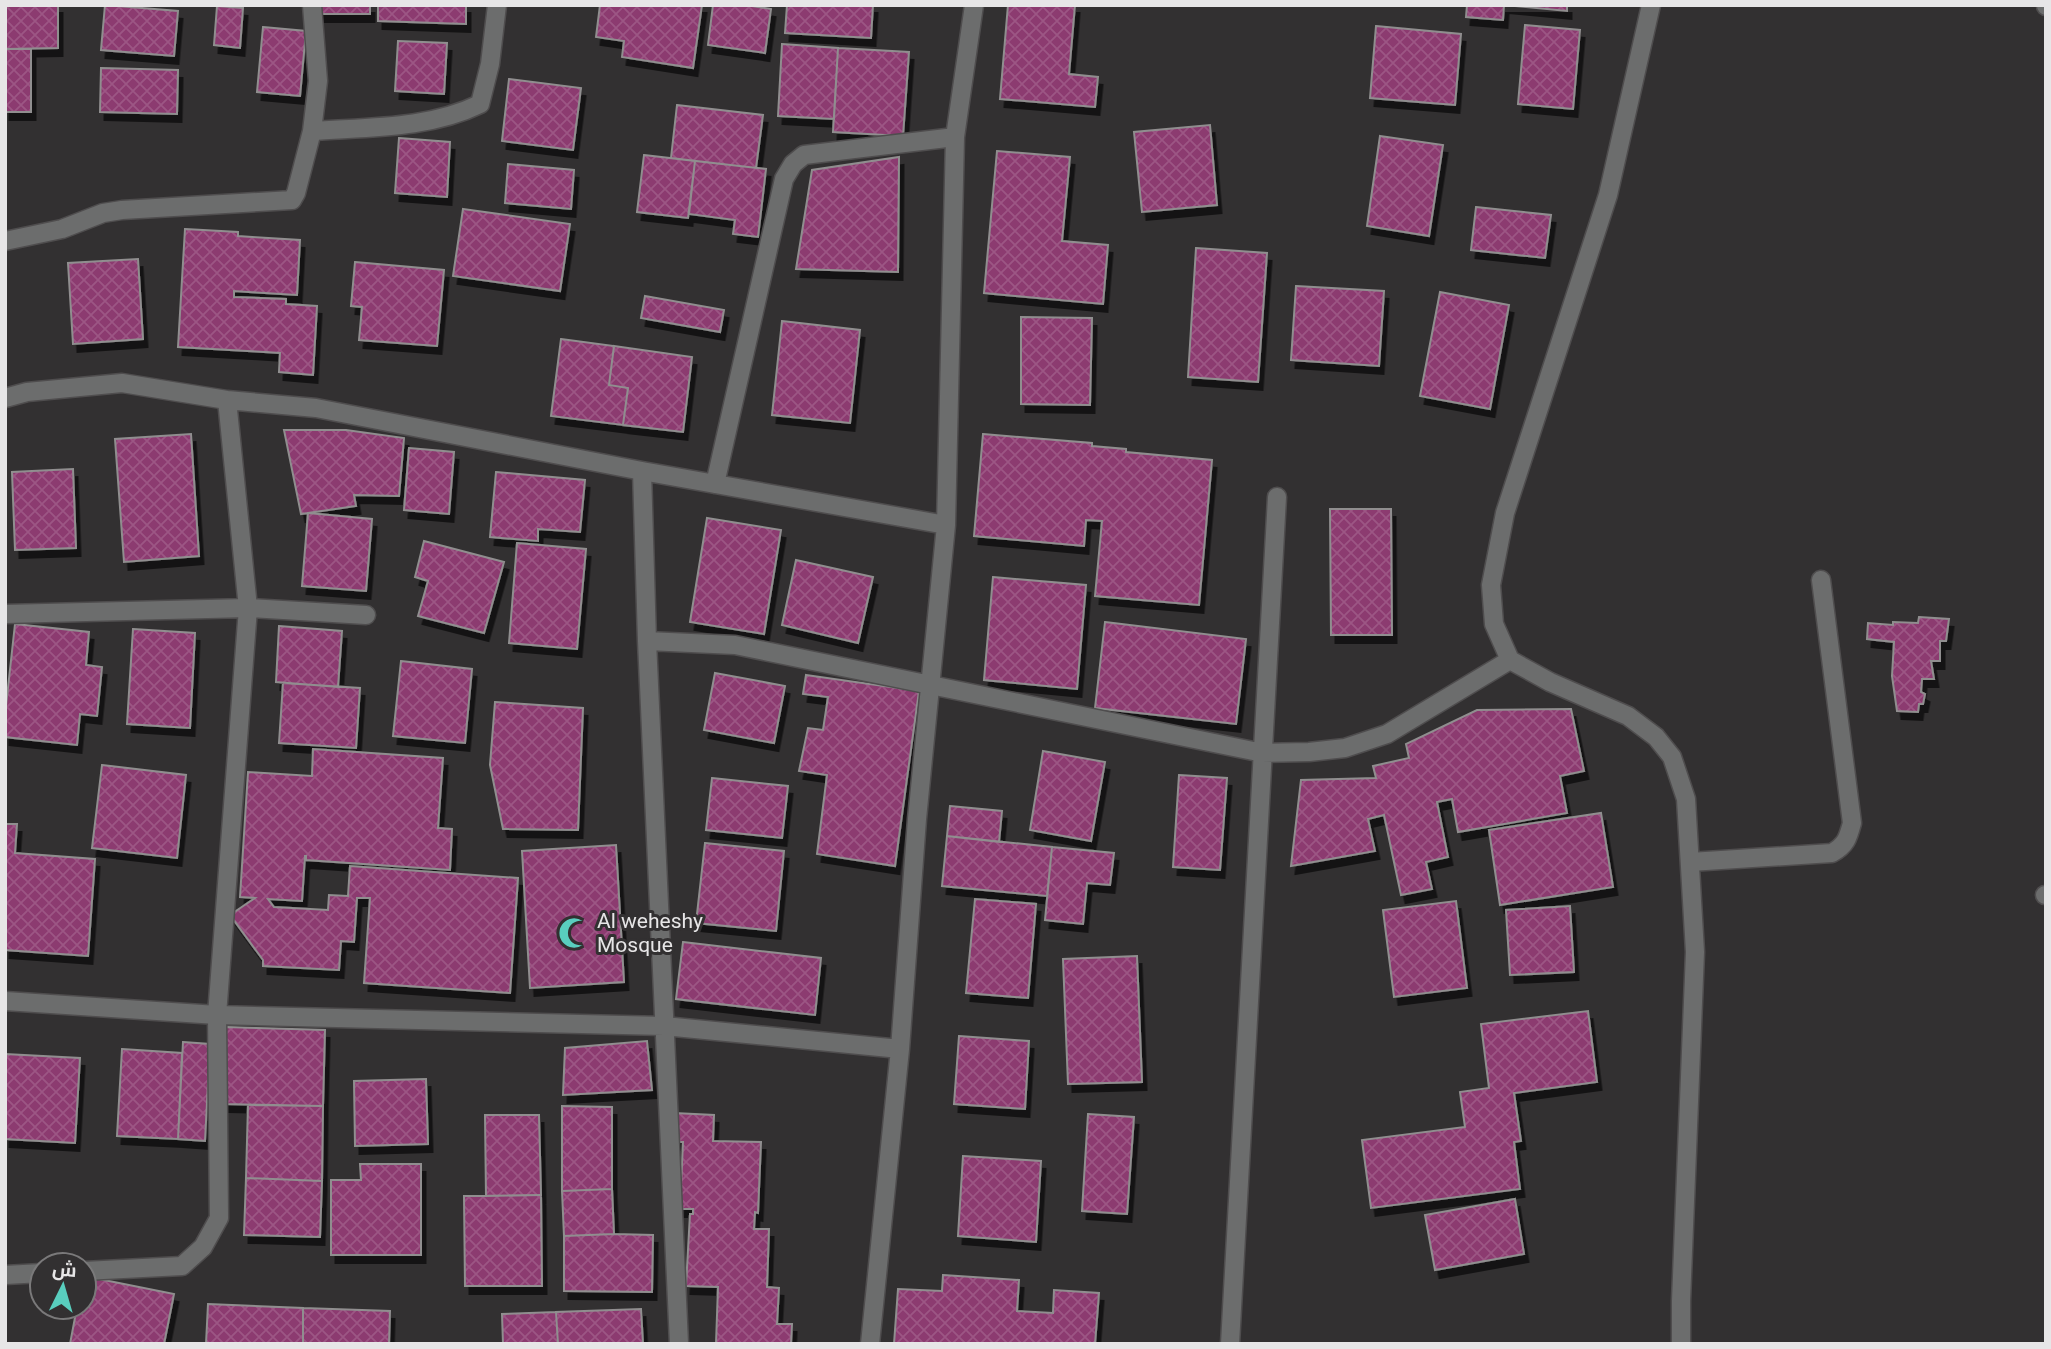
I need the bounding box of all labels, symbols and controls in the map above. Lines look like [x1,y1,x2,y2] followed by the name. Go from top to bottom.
[597,909,703,957] place label: Al weheshy Mosque
[557,916,591,950] mosque icon: Al weheshy Mosque
[28,1251,98,1321] north arrow
[51,1257,78,1282] text: ش

